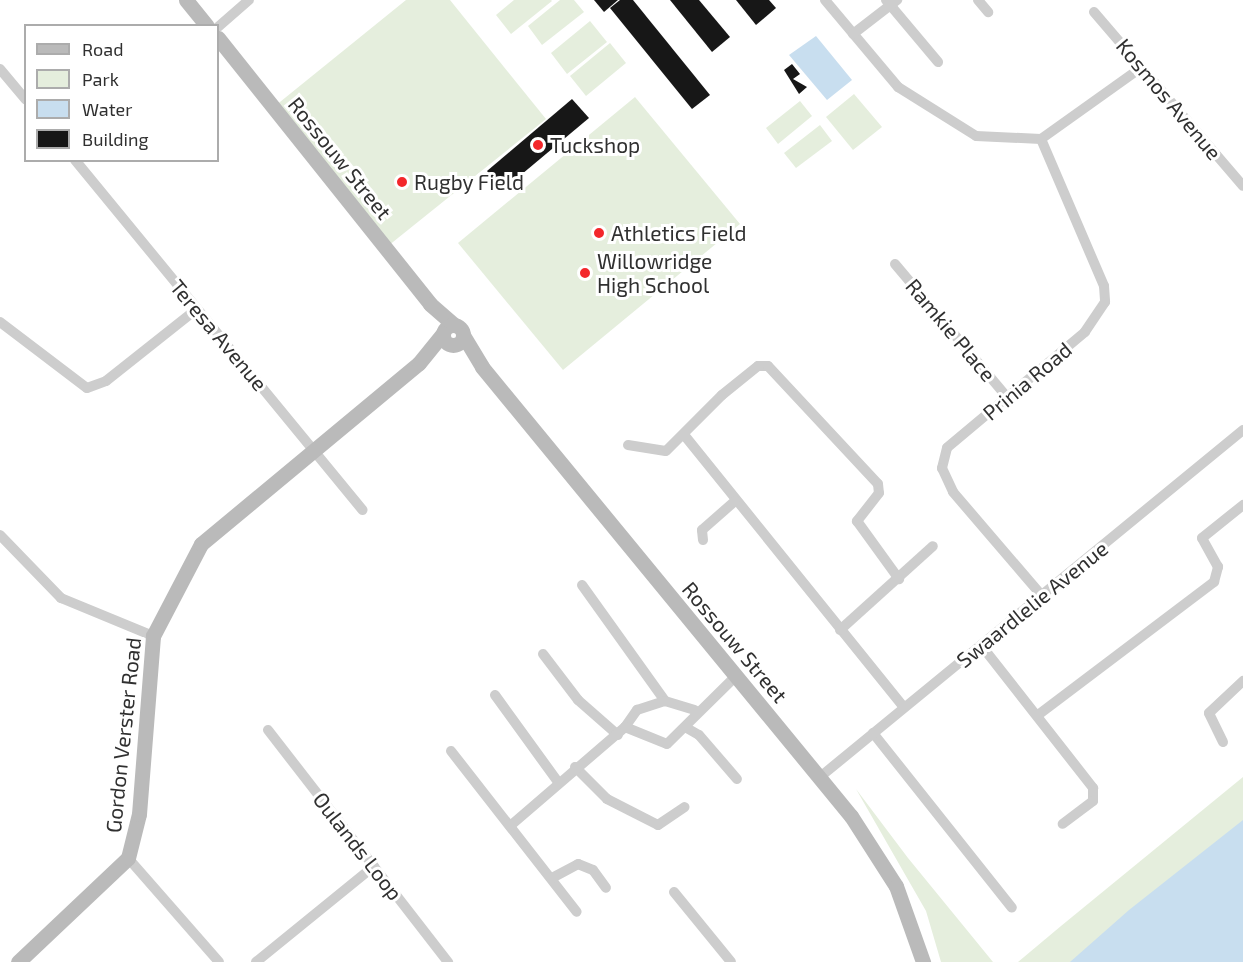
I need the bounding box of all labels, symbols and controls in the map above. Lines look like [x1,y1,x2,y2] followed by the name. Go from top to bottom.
[24,24,219,162] legend
[1111,33,1227,165] street label: Kosmos Avenue
[82,38,123,60] text: Road
[82,68,119,90] text: Park
[283,92,397,224] street label: Rossouw Street
[82,98,132,120] text: Water
[82,128,149,150] text: Building
[550,132,640,158] place label: Tuckshop
[531,138,545,152] marker: Tuckshop
[414,169,524,195] place label: Rugby Field
[395,175,409,189] marker: Rugby Field
[611,220,746,246] place label: Athletics Field
[592,226,606,240] marker: Athletics Field
[597,248,712,298] place label: Willowridge High School
[578,266,592,280] marker: Willowridge High School
[165,274,273,396] street label: Teresa Avenue
[901,274,1001,386] street label: Ramkie Place
[978,337,1076,425] street label: Prinia Road
[951,535,1113,673] street label: Swaardlelie Avenue
[677,576,793,708] street label: Rossouw Street
[100,636,146,834] street label: Gordon Verster Road
[308,787,408,905] street label: Oulands Loop

